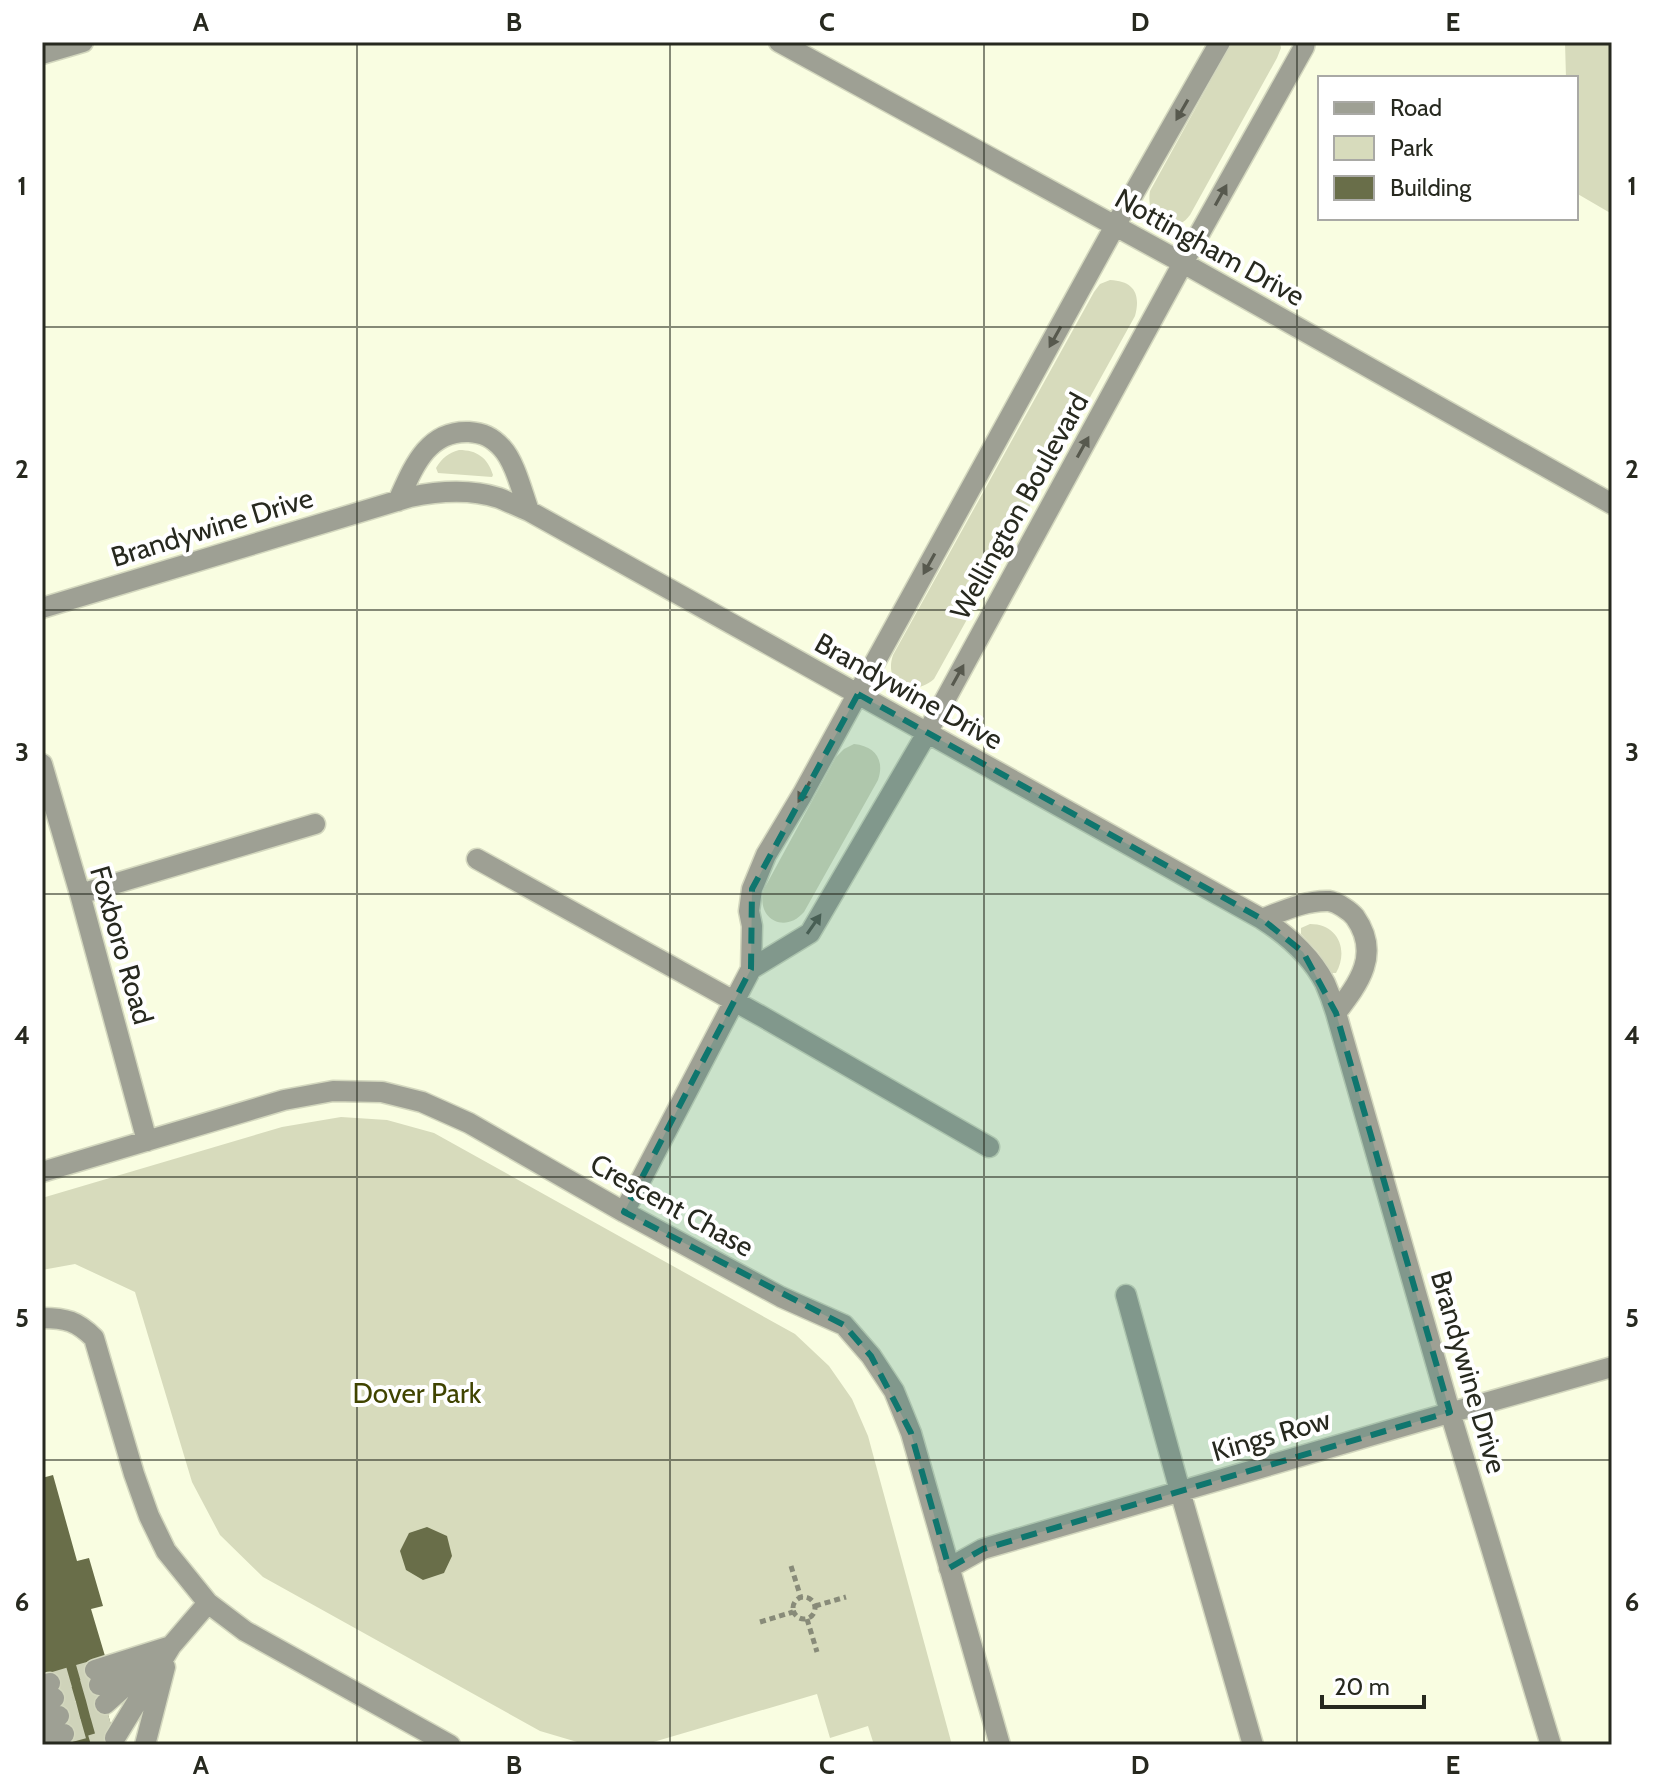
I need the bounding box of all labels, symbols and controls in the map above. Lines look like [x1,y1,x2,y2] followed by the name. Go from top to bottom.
[193,6,210,38] text: A
[506,6,522,38] text: B
[819,6,835,38] text: C
[1131,6,1149,38] text: D
[1446,6,1460,38] text: E
[1318,76,1578,220] legend
[1390,93,1442,122] text: Road
[1175,99,1189,121] one-way arrow
[1390,133,1433,162] text: Park
[17,170,27,202] text: 1
[1627,170,1637,202] text: 1
[1390,173,1472,202] text: Building
[1109,181,1311,313] street label: Nottingham Drive
[1214,184,1228,206] one-way arrow
[1048,325,1062,348] one-way arrow
[943,387,1095,625] street label: Wellington Boulevard
[1076,436,1089,459] one-way arrow
[15,453,29,485] text: 2
[1625,453,1639,485] text: 2
[107,480,317,574] street label: Brandywine Drive
[923,553,936,576] one-way arrow
[809,625,1009,757] street label: Brandywine Drive
[951,664,965,687] one-way arrow
[15,736,29,768] text: 3
[1625,736,1639,768] text: 3
[797,781,811,803] one-way arrow
[83,862,161,1028] street label: Foxboro Road
[806,913,822,935] one-way arrow
[14,1019,30,1051] text: 4
[1624,1019,1640,1051] text: 4
[584,1146,760,1264] street label: Crescent Chase
[1424,1267,1514,1477] street label: Brandywine Drive
[15,1302,29,1334] text: 5
[1625,1302,1639,1334] text: 5
[353,1376,482,1410] park label: Dover Park
[1208,1402,1334,1468] street label: Kings Row
[15,1586,29,1618] text: 6
[1625,1586,1639,1618] text: 6
[1322,1659,1424,1709] scale bar
[1334,1672,1390,1701] text: 20 m
[193,1749,210,1781] text: A
[506,1749,522,1781] text: B
[819,1749,835,1781] text: C
[1131,1749,1149,1781] text: D
[1446,1749,1460,1781] text: E

